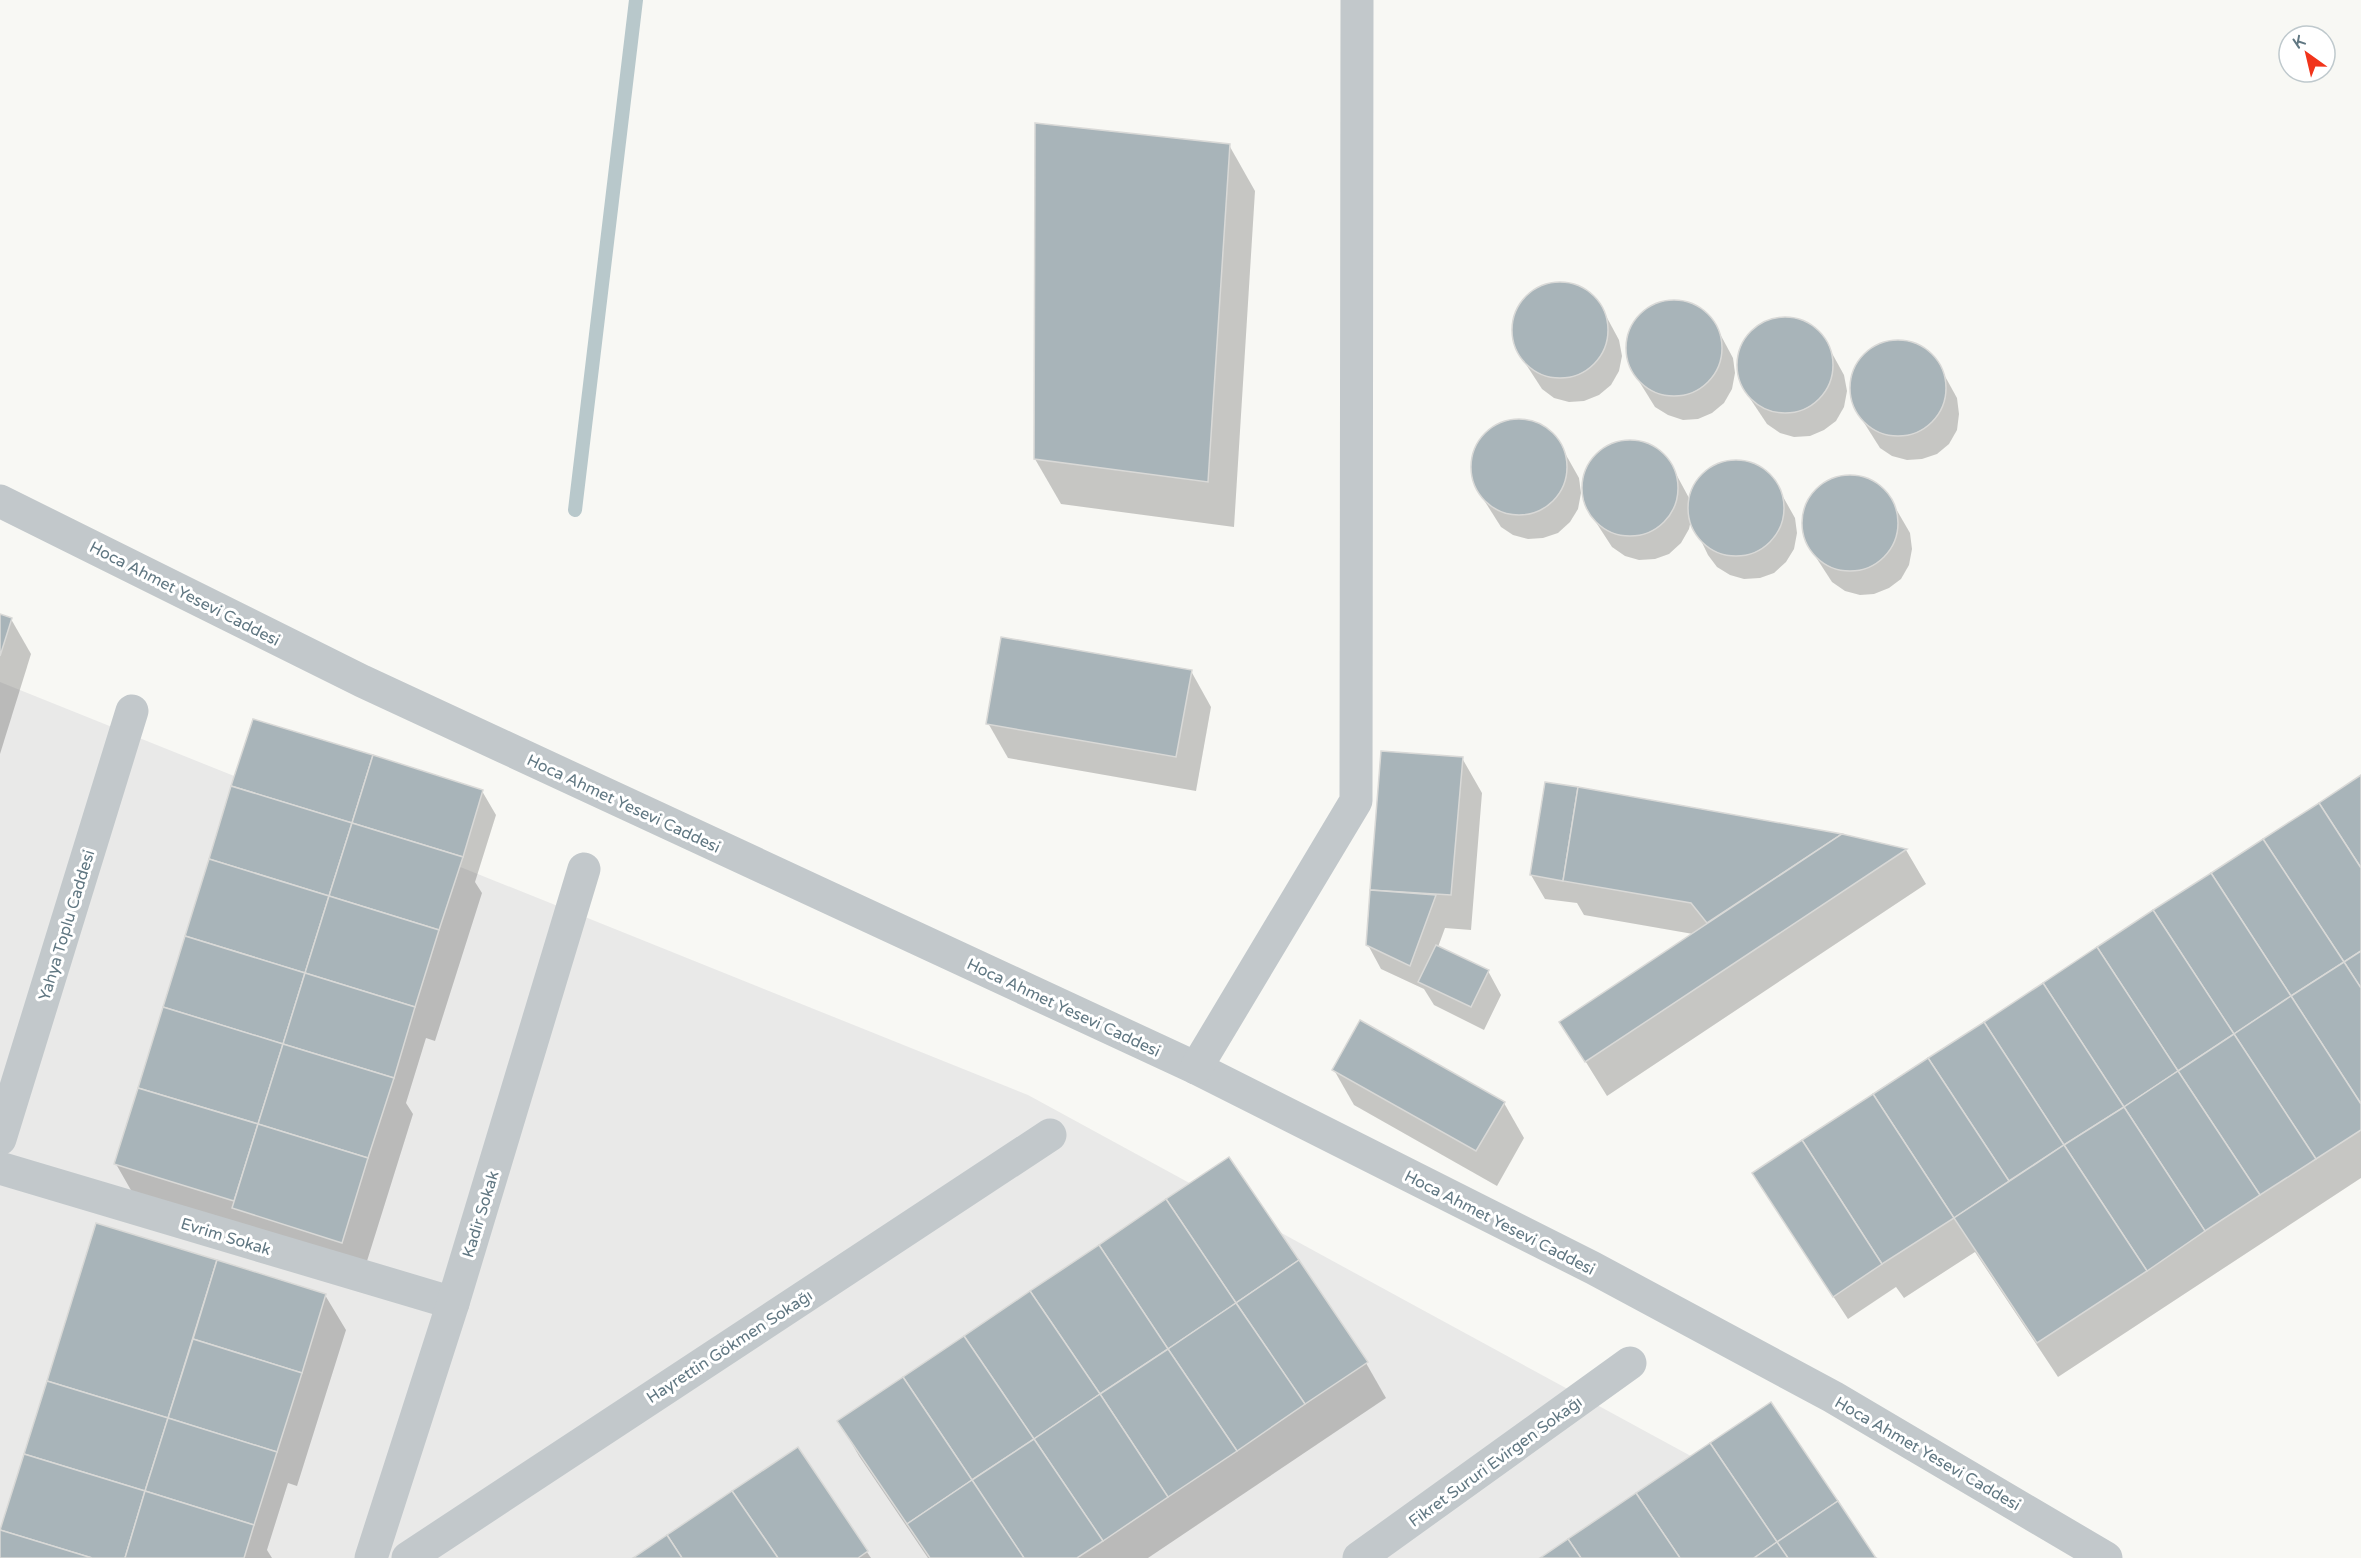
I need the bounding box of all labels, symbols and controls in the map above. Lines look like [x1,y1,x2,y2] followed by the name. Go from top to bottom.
[2277,24,2337,84] north arrow
[2289,31,2309,54] text: K
[86,537,283,651] street label: Hoca Ahmet Yesevi Caddesi
[524,750,724,858] street label: Hoca Ahmet Yesevi Caddesi
[34,847,99,1003] street label: Yahya Toplu Caddesi
[964,954,1164,1062] street label: Hoca Ahmet Yesevi Caddesi
[1401,1166,1598,1280] street label: Hoca Ahmet Yesevi Caddesi
[458,1168,504,1260] street label: Kadir Sokak
[178,1214,273,1260] street label: Evrim Sokak
[643,1286,816,1408] street label: Hayrettin Gökmen Sokağı
[1405,1392,1586,1532] street label: Fikret Sururi Evirgen Sokağı
[1831,1392,2024,1515] street label: Hoca Ahmet Yesevi Caddesi

